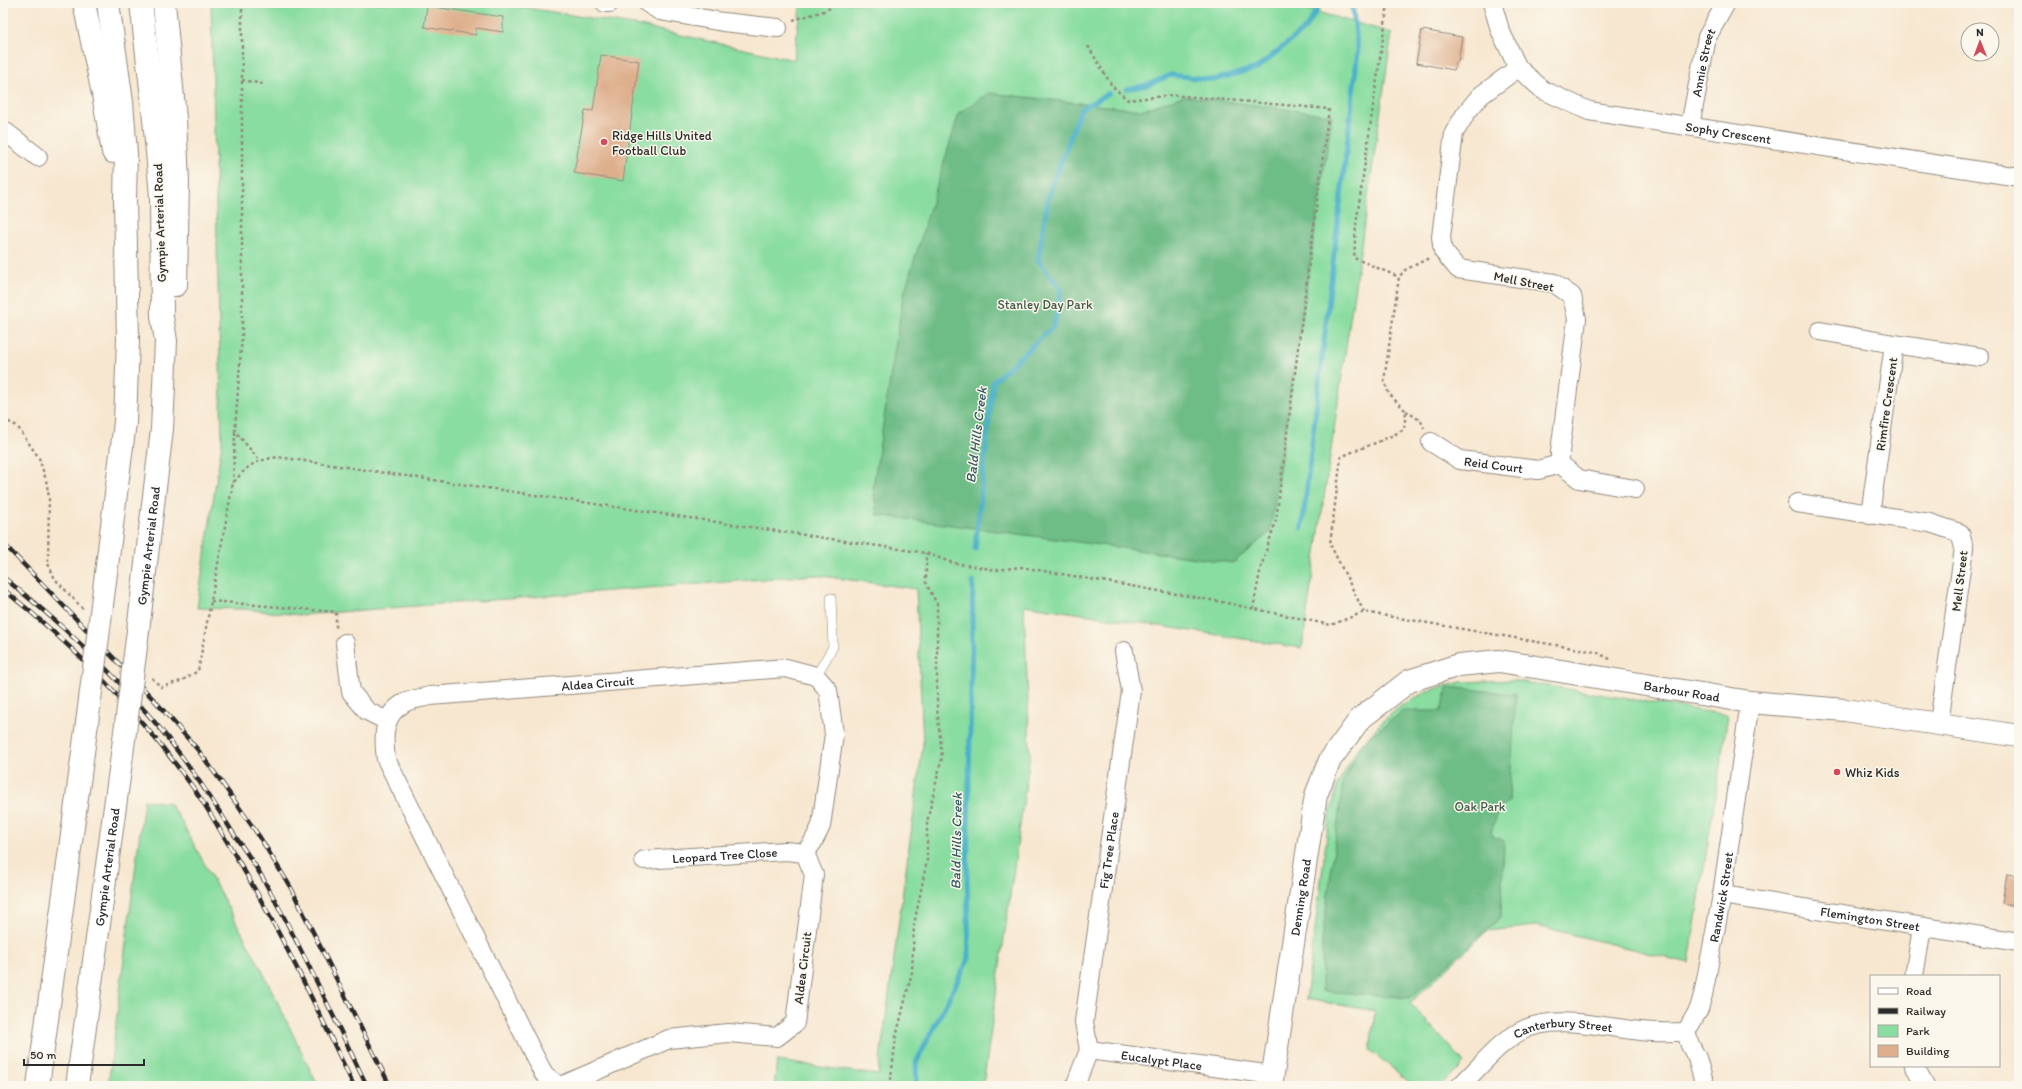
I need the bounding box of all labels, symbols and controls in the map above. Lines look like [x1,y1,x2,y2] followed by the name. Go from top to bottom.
[1960,22,2000,62] north arrow
[1689,25,1719,98] street label: Annie Street
[1976,26,1984,39] text: N
[1684,119,1772,147] street label: Sophy Crescent
[612,128,712,158] place label: Ridge Hills United Football Club
[599,137,609,147] marker: Ridge Hills United Football Club
[150,163,169,283] street label: Gympie Arterial Road
[1492,268,1556,295] street label: Mell Street
[997,297,1093,312] park label: Stanley Day Park
[1873,356,1900,452] street label: Rimfire Crescent
[962,385,991,484] water label: Bald Hills Creek
[1463,454,1524,476] street label: Reid Court
[134,486,163,606] street label: Gympie Arterial Road
[1948,550,1971,612] street label: Mell Street
[561,673,635,694] street label: Aldea Circuit
[1643,678,1721,705] street label: Barbour Road
[1845,765,1900,780] place label: Whiz Kids
[1832,767,1842,777] marker: Whiz Kids
[947,792,966,889] water label: Bald Hills Creek
[1454,799,1506,814] park label: Oak Park
[92,807,123,927] street label: Gympie Arterial Road
[1096,811,1122,890] street label: Fig Tree Place
[672,845,778,866] street label: Leopard Tree Close
[1706,851,1736,944] street label: Randwick Street
[1287,858,1314,937] street label: Denning Road
[1819,904,1921,934] street label: Flemington Street
[791,931,814,1005] street label: Aldea Circuit
[1870,975,2000,1067] legend
[1906,984,1932,998] text: Road
[1906,1004,1946,1018] text: Railway
[1511,1015,1614,1042] street label: Canterbury Street
[1906,1024,1930,1038] text: Park
[24,1041,144,1067] scale bar
[1906,1044,1950,1058] text: Building
[1120,1047,1203,1073] street label: Eucalypt Place
[30,1048,56,1062] text: 50 m

